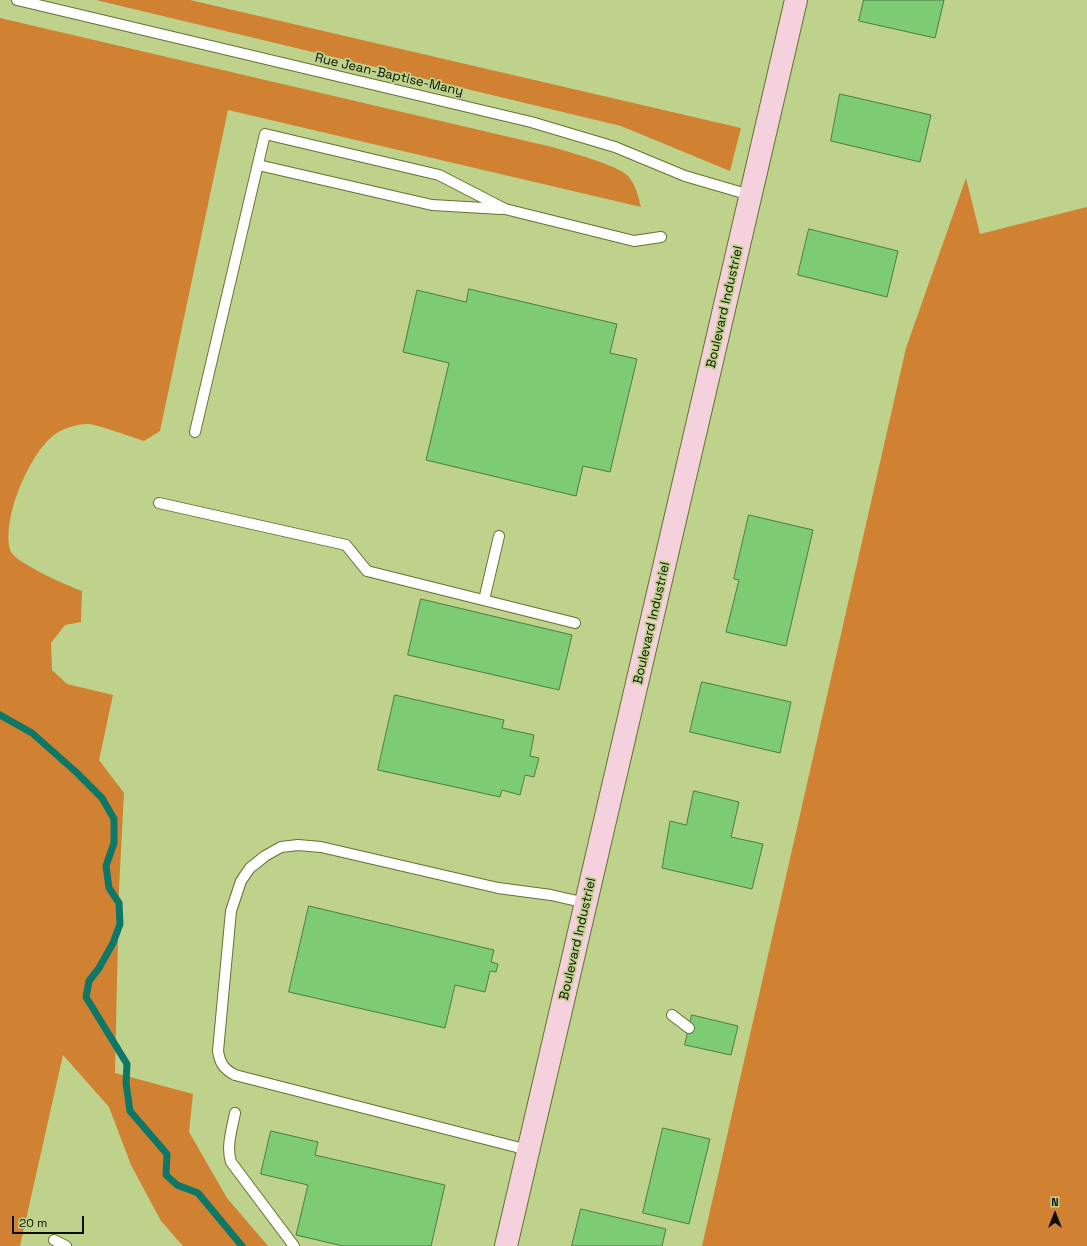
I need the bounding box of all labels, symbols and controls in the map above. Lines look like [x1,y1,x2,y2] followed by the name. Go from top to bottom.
[313,50,465,100] street label: Rue Jean-Baptise-Many
[703,244,747,370] street label: Boulevard Industriel
[630,560,674,686] street label: Boulevard Industriel
[556,876,600,1002] street label: Boulevard Industriel
[1035,1194,1075,1234] north arrow
[1051,1195,1059,1209] text: N
[14,1208,86,1234] scale bar
[19,1215,47,1231] text: 20 m

